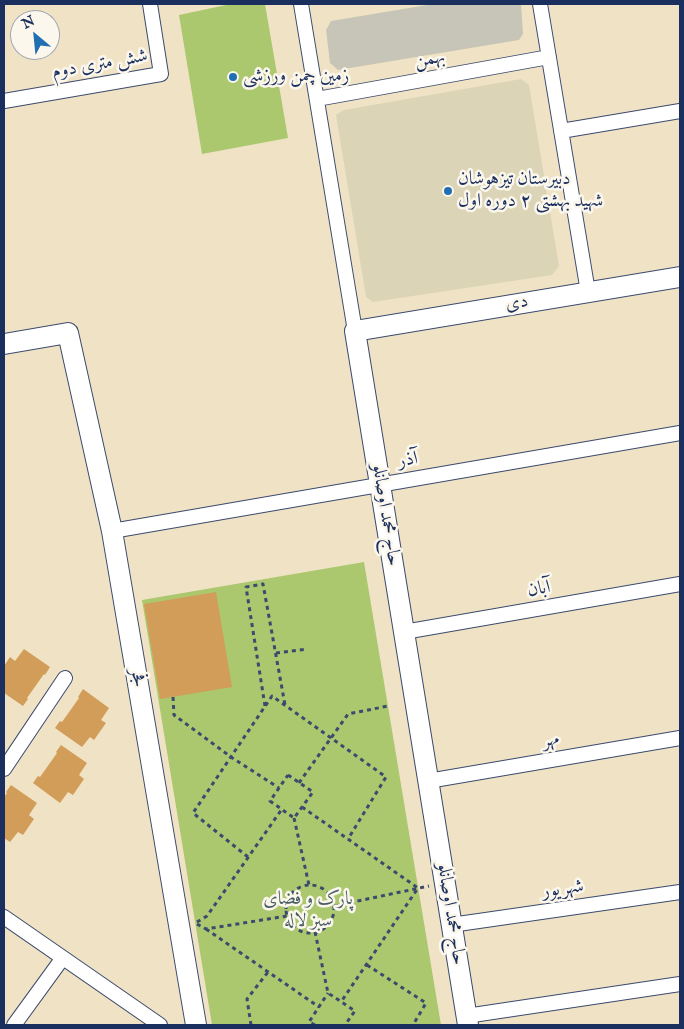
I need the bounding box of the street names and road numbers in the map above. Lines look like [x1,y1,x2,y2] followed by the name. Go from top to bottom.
[50,45,150,85] street label: شش متری دوم
[413,46,447,74] street label: بهمن
[504,291,530,317] street label: دی
[396,448,420,474] street label: آذر
[366,462,404,568] street label: حاج محمد اوصانلو
[526,577,552,603] street label: آبان
[124,667,150,689] street label: فجر
[541,728,561,754] street label: مهر
[431,861,469,967] street label: حاج محمد اوصانلو
[541,876,585,904] street label: شهریور

